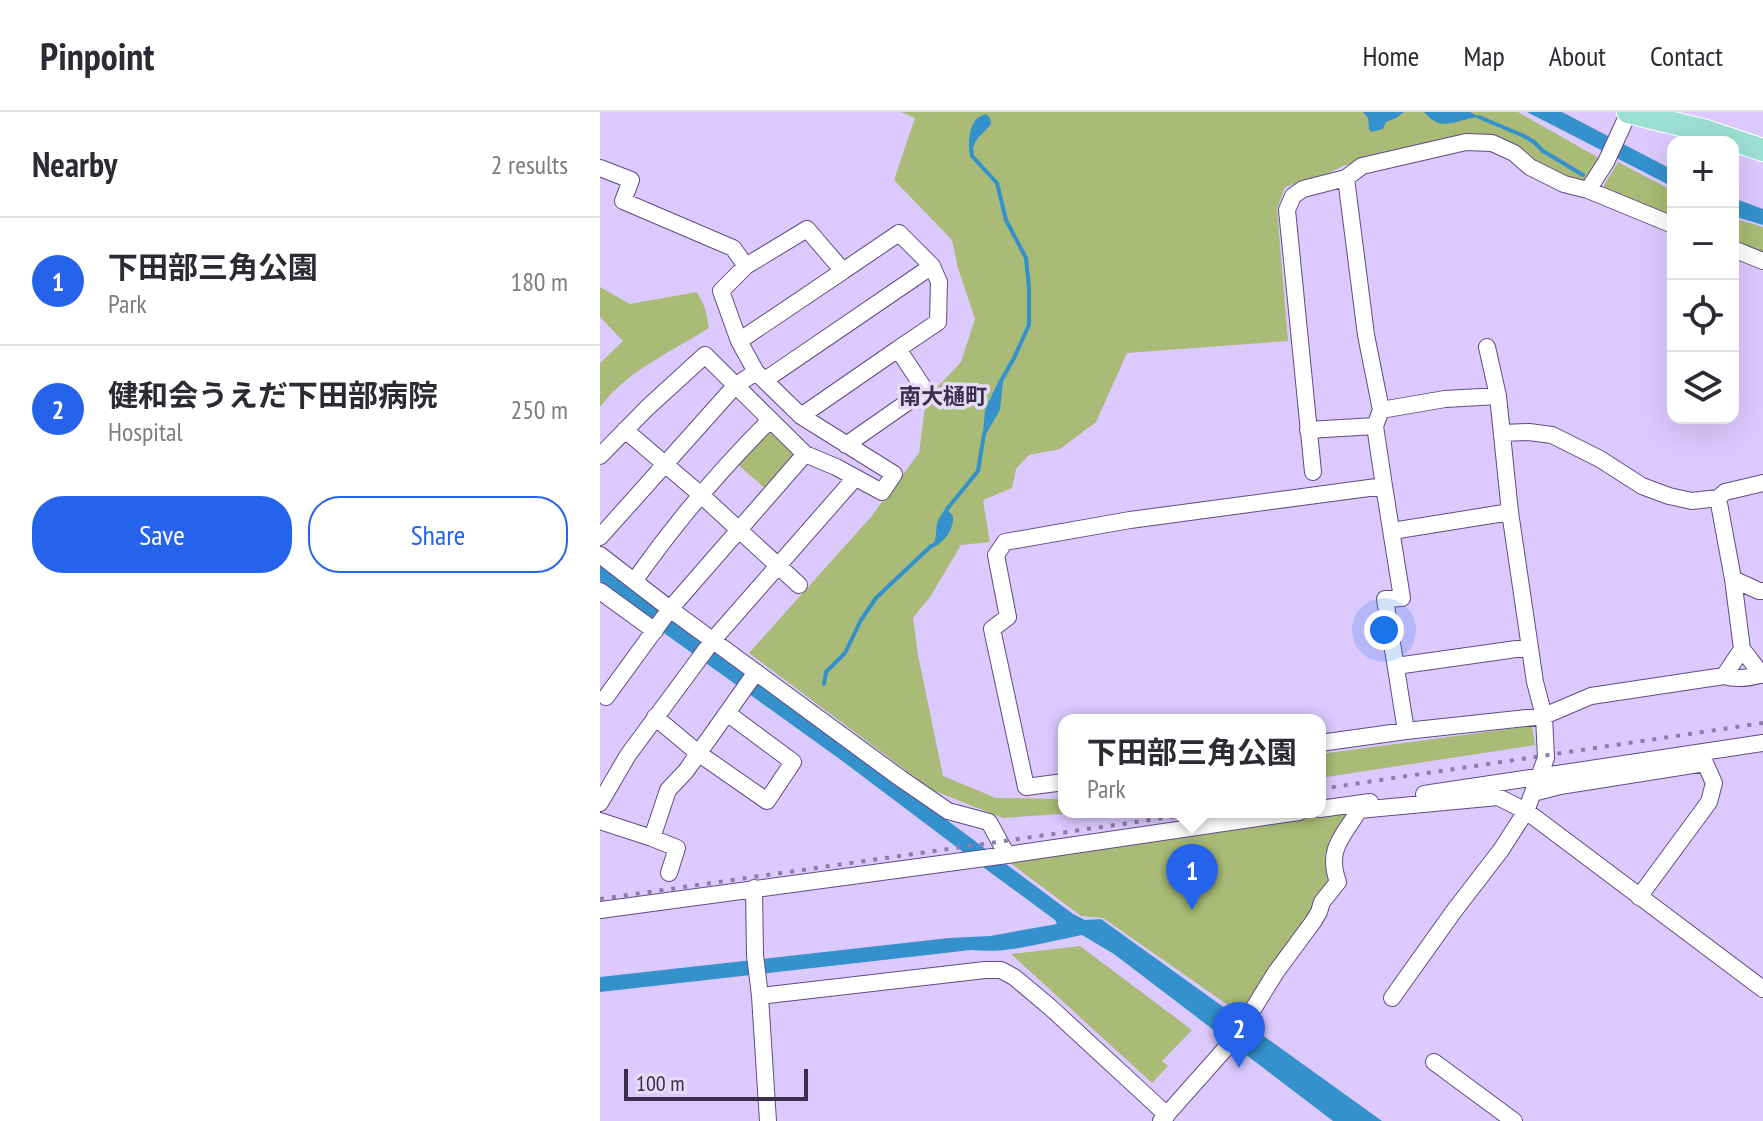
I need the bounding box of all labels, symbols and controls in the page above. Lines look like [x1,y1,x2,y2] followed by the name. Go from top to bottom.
[40,31,154,80] text: Pinpoint
[1363,37,1419,74] text: Home
[1463,37,1505,74] text: Map
[1549,37,1606,74] text: About
[1650,37,1723,74] text: Contact
[1667,136,1739,424] map controls
[1667,136,1739,208] button: +
[32,142,117,186] text: Nearby
[491,148,568,181] text: 2 results
[1667,208,1739,280] button: −
[108,247,318,286] text: 下田部三角公園
[52,265,64,298] text: 1
[510,265,568,298] text: 180 m
[1667,280,1739,352] button: locate
[108,287,147,320] text: Park
[1667,352,1739,424] button: layers
[108,375,438,414] text: 健和会うえだ下田部病院
[899,382,987,410] district label: 南大樋町
[52,393,64,426] text: 2
[510,393,568,426] text: 250 m
[108,415,183,448] text: Hospital
[32,496,292,573] button: Save
[308,496,568,573] button: Share
[1364,610,1404,650] your location
[1058,714,1326,818] popup
[1087,732,1297,771] text: 下田部三角公園
[1087,772,1126,805] text: Park
[1166,844,1218,910] pin: 1
[1213,1002,1265,1068] pin: 2
[624,1065,808,1101] scale bar
[636,1069,685,1097] text: 100 m

